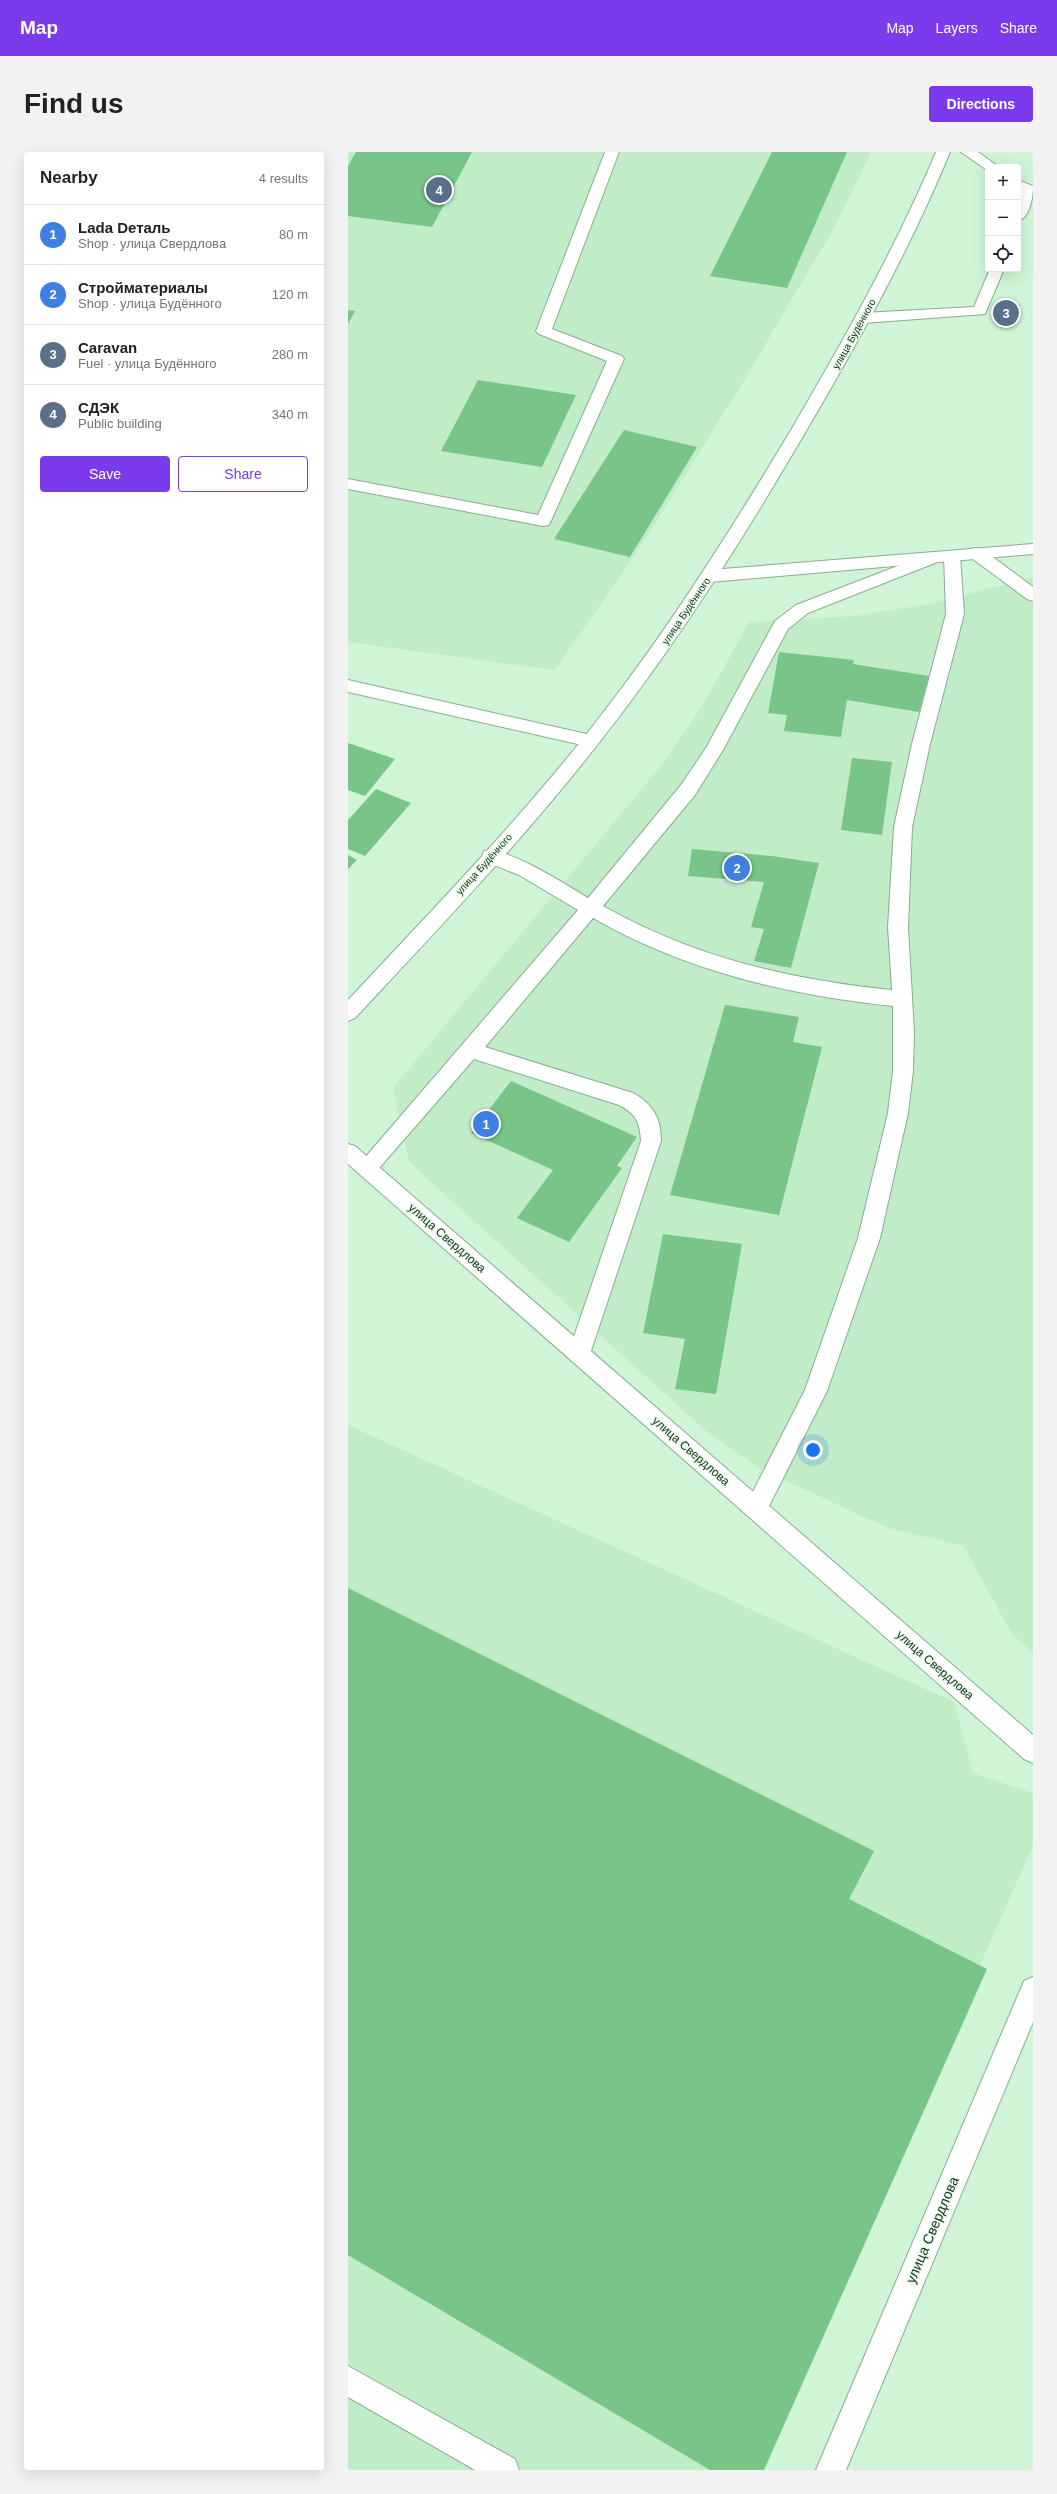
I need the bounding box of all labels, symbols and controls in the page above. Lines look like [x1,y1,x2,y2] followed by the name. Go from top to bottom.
[20,17,58,38] text: Map
[886,20,914,36] text: Map
[936,20,978,36] text: Layers
[1000,20,1037,36] text: Share
[929,86,1033,122] button: Directions
[24,88,124,119] text: Find us
[985,164,1021,272] map controls
[985,164,1021,200] button: +
[40,168,98,187] text: Nearby
[259,171,308,186] text: 4 results
[426,175,452,205] pin: 4
[985,200,1021,236] button: −
[78,219,171,236] text: Lada Dеталь
[49,227,57,242] text: 1
[279,227,308,242] text: 80 m
[78,236,226,251] text: Shop · улица Свердлова
[985,236,1021,272] button: locate
[78,279,208,296] text: Стройматериалы
[49,287,57,302] text: 2
[272,287,308,302] text: 120 m
[78,296,222,311] text: Shop · улица Будённого
[830,297,878,371] street label: улица Будённого
[993,298,1019,328] pin: 3
[78,339,137,356] text: Caravan
[49,347,57,362] text: 3
[272,347,308,362] text: 280 m
[78,356,217,371] text: Fuel · улица Будённого
[78,399,119,416] text: СДЭК
[49,407,57,422] text: 4
[272,407,308,422] text: 340 m
[78,416,162,431] text: Public building
[40,456,170,492] button: Save
[178,456,308,492] button: Share
[660,575,713,647] street label: улица Будённого
[454,831,515,897] street label: улица Будённого
[724,853,750,883] pin: 2
[473,1109,499,1139] pin: 1
[405,1201,489,1276] street label: улица Свердлова
[649,1414,733,1489] street label: улица Свердлова
[803,1440,823,1460] your location
[893,1628,977,1703] street label: улица Свердлова
[902,2174,962,2286] street label: улица Свердлова

